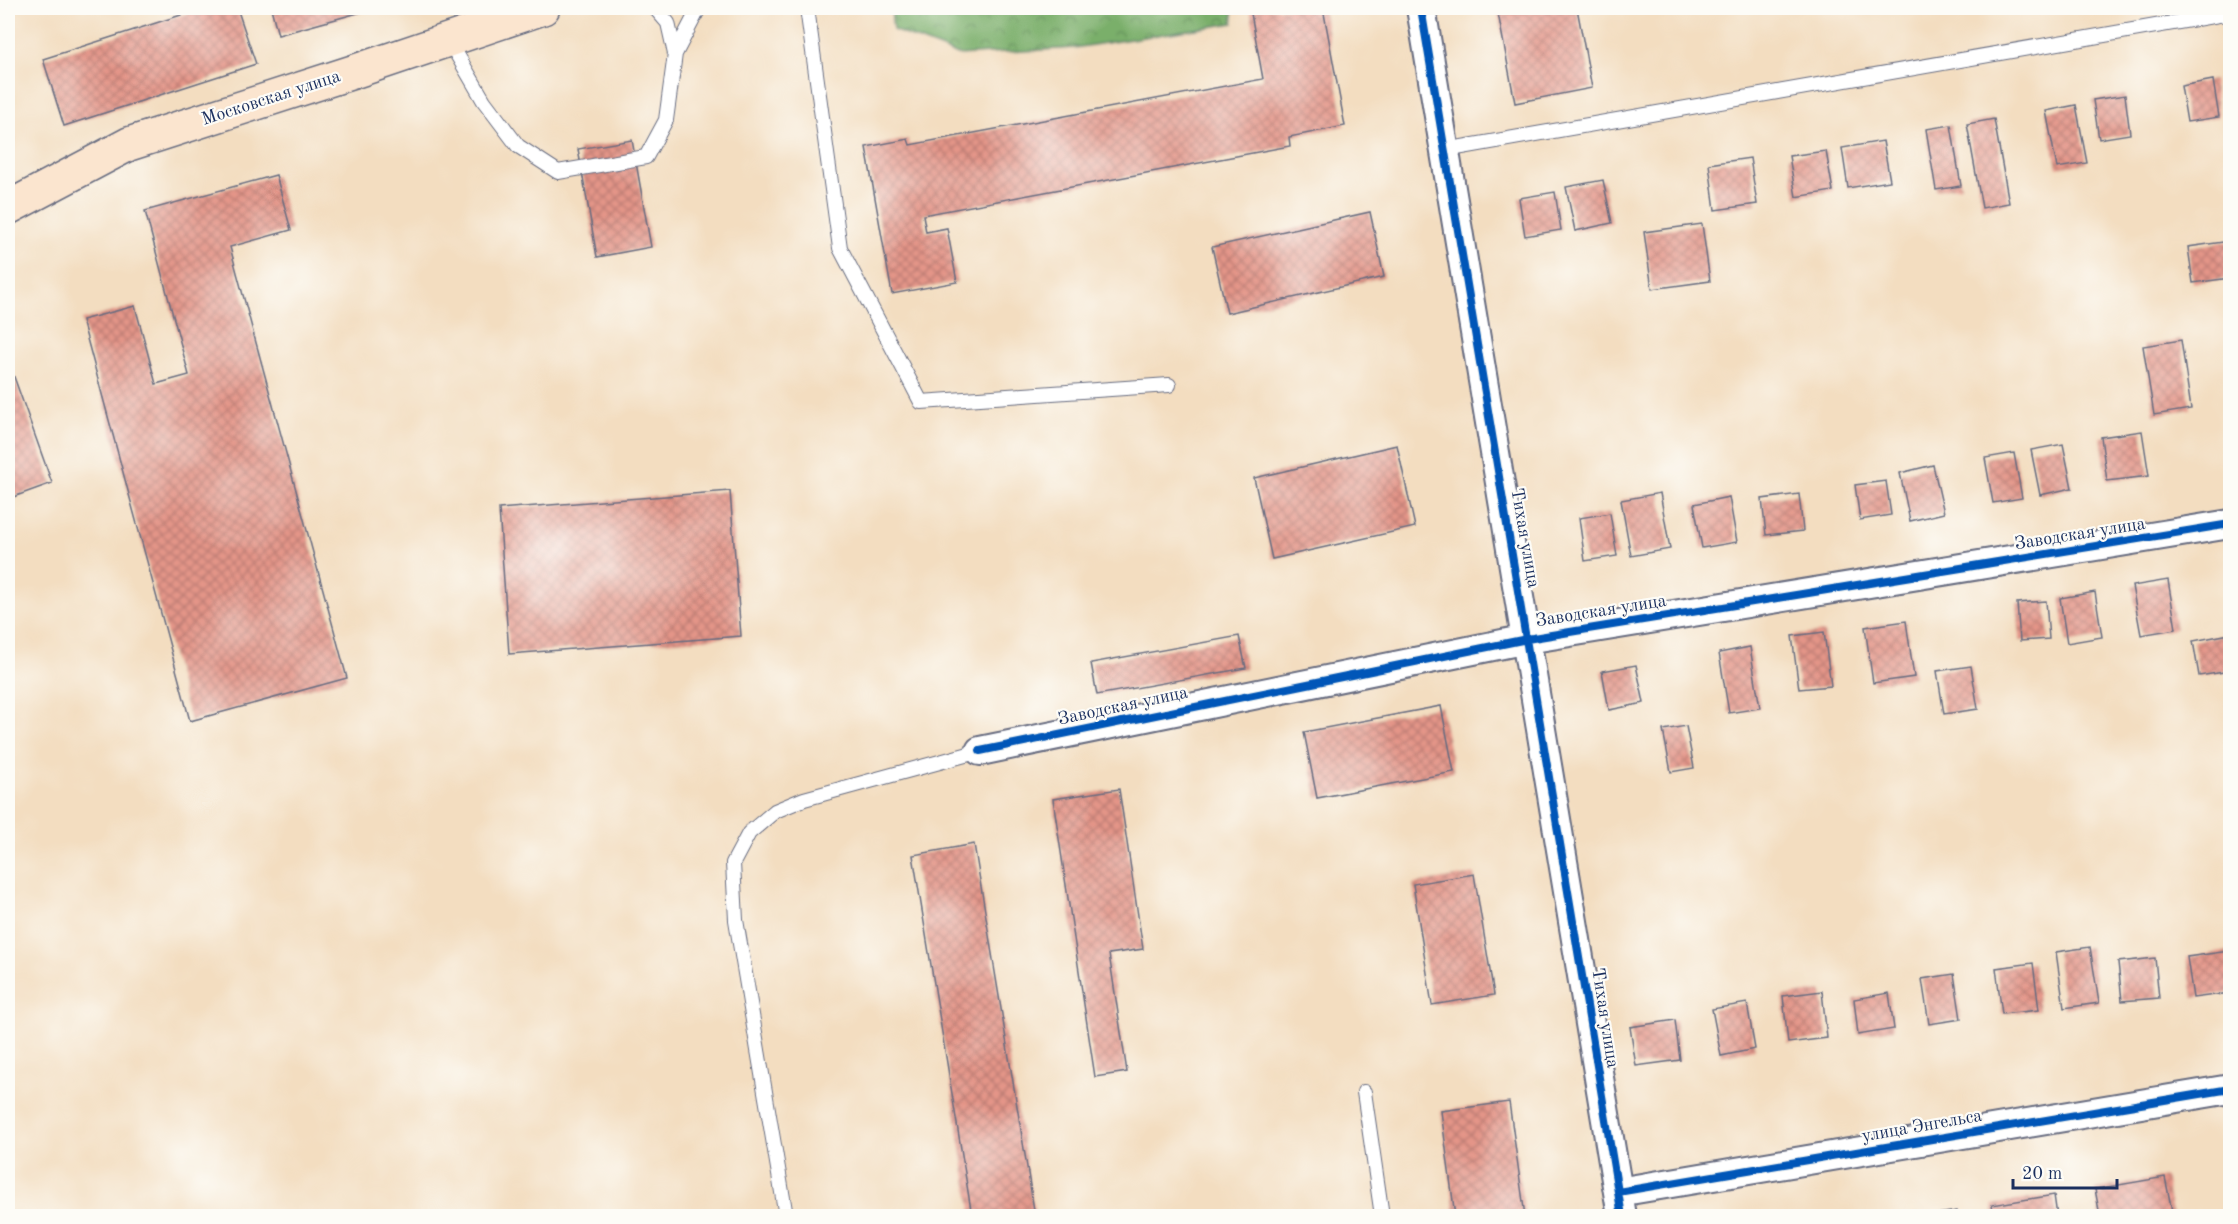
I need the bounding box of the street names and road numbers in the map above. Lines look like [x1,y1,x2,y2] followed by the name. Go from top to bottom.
[199,67,343,129] street label: Московская улица
[1507,487,1543,590] street label: Тихая улица
[2013,515,2147,553] street label: Заводская улица
[1534,592,1668,630] street label: Заводская улица
[1056,683,1190,729] street label: Заводская улица
[1588,967,1622,1070] street label: Тихая улица
[1860,1107,1984,1145] street label: улица Энгельса

